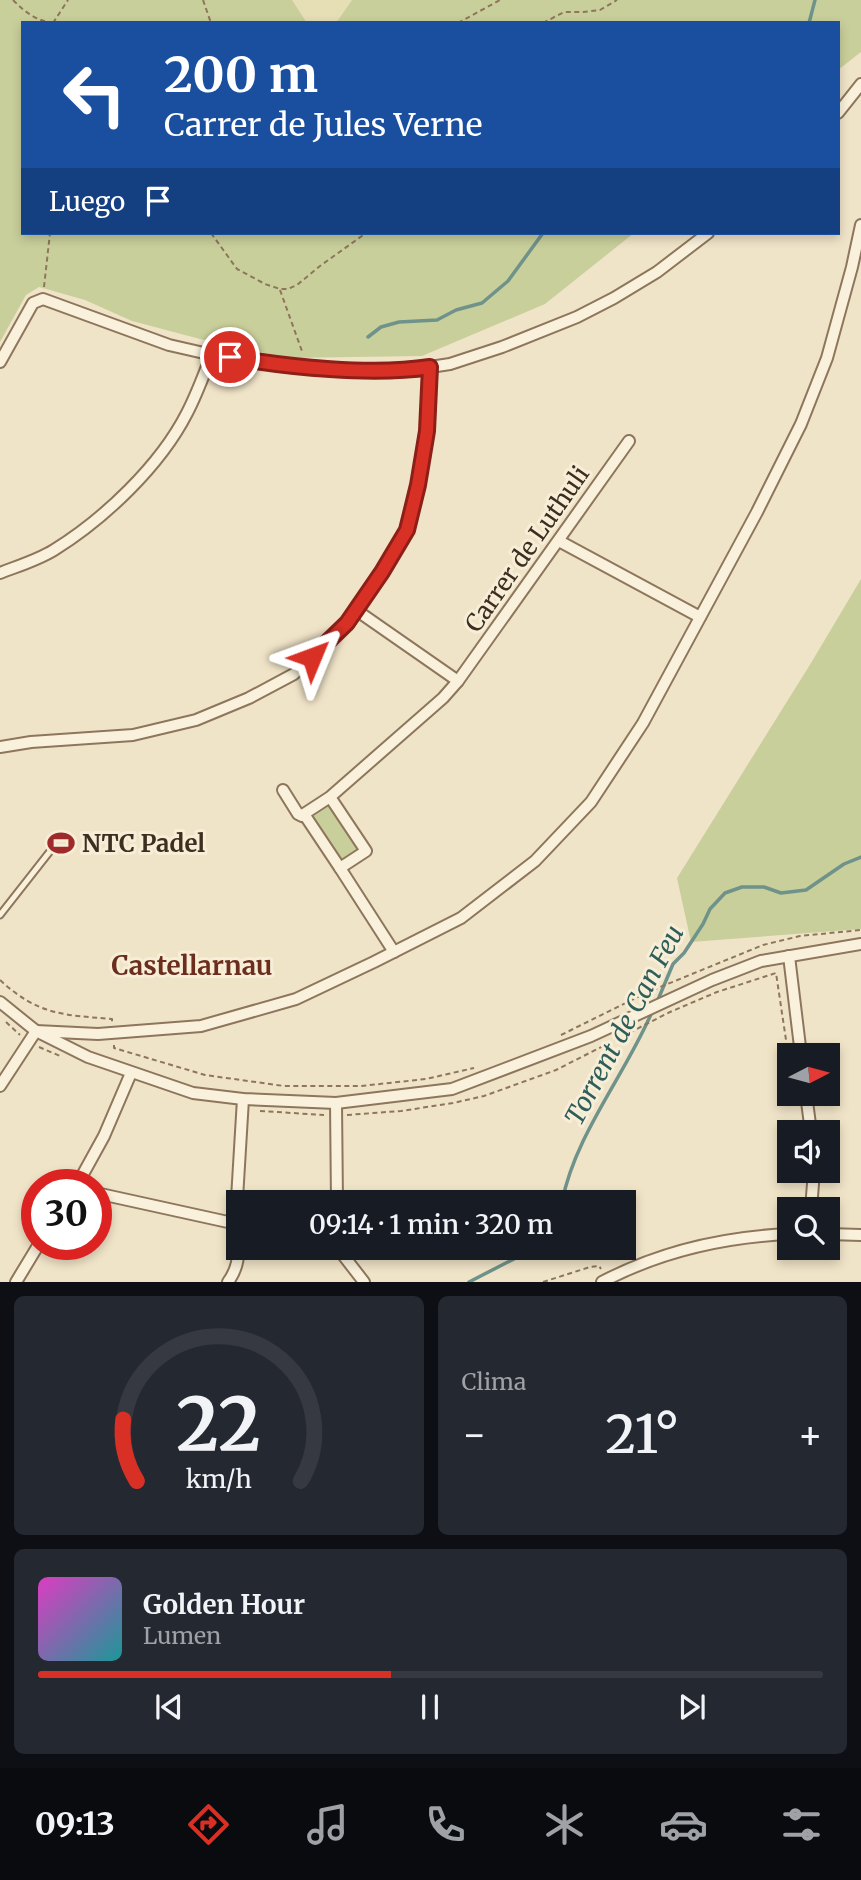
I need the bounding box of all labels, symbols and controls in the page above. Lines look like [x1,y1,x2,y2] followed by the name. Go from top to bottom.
[164,44,318,105] text: 200 m
[49,49,140,140] icon: left
[164,105,482,145] text: Carrer de Jules Verne
[139,182,177,220] icon: arrive
[49,185,125,218] text: Luego
[200,327,260,387] pin
[211,338,249,376] icon: arrive
[458,460,596,638] street label: Carrer de Luthuli
[275,620,349,694] position arrow
[46,828,76,858] sports icon: NTC Padel
[82,828,205,859] place label: NTC Padel
[557,919,691,1131] water label: Torrent de Can Feu
[111,949,273,982] district label: Castellarnau
[777,1043,840,1106] north arrow
[777,1043,840,1260] map controls
[777,1120,840,1183] button: sound
[21,1169,112,1260] speed limit sign: 30
[777,1197,840,1260] button: search
[309,1208,553,1241] text: 09:14 · 1 min · 320 m
[462,1367,526,1396] text: Clima
[176,1380,261,1472] text: 22
[605,1402,679,1467] text: 21°
[462,1411,487,1458] text: −
[798,1411,823,1458] text: +
[186,1463,252,1495] text: km/h
[143,1588,305,1621] text: Golden Hour
[143,1621,221,1650] text: Lumen
[150,1688,188,1726] icon: previous
[411,1688,449,1726] icon: pause
[673,1688,711,1726] icon: next
[184,1800,233,1849] icon: directions
[303,1800,352,1849] icon: music
[421,1800,470,1849] icon: phone
[540,1800,589,1849] icon: climate
[659,1800,708,1849] icon: car
[777,1800,826,1849] icon: filters
[35,1804,115,1844] text: 09:13

